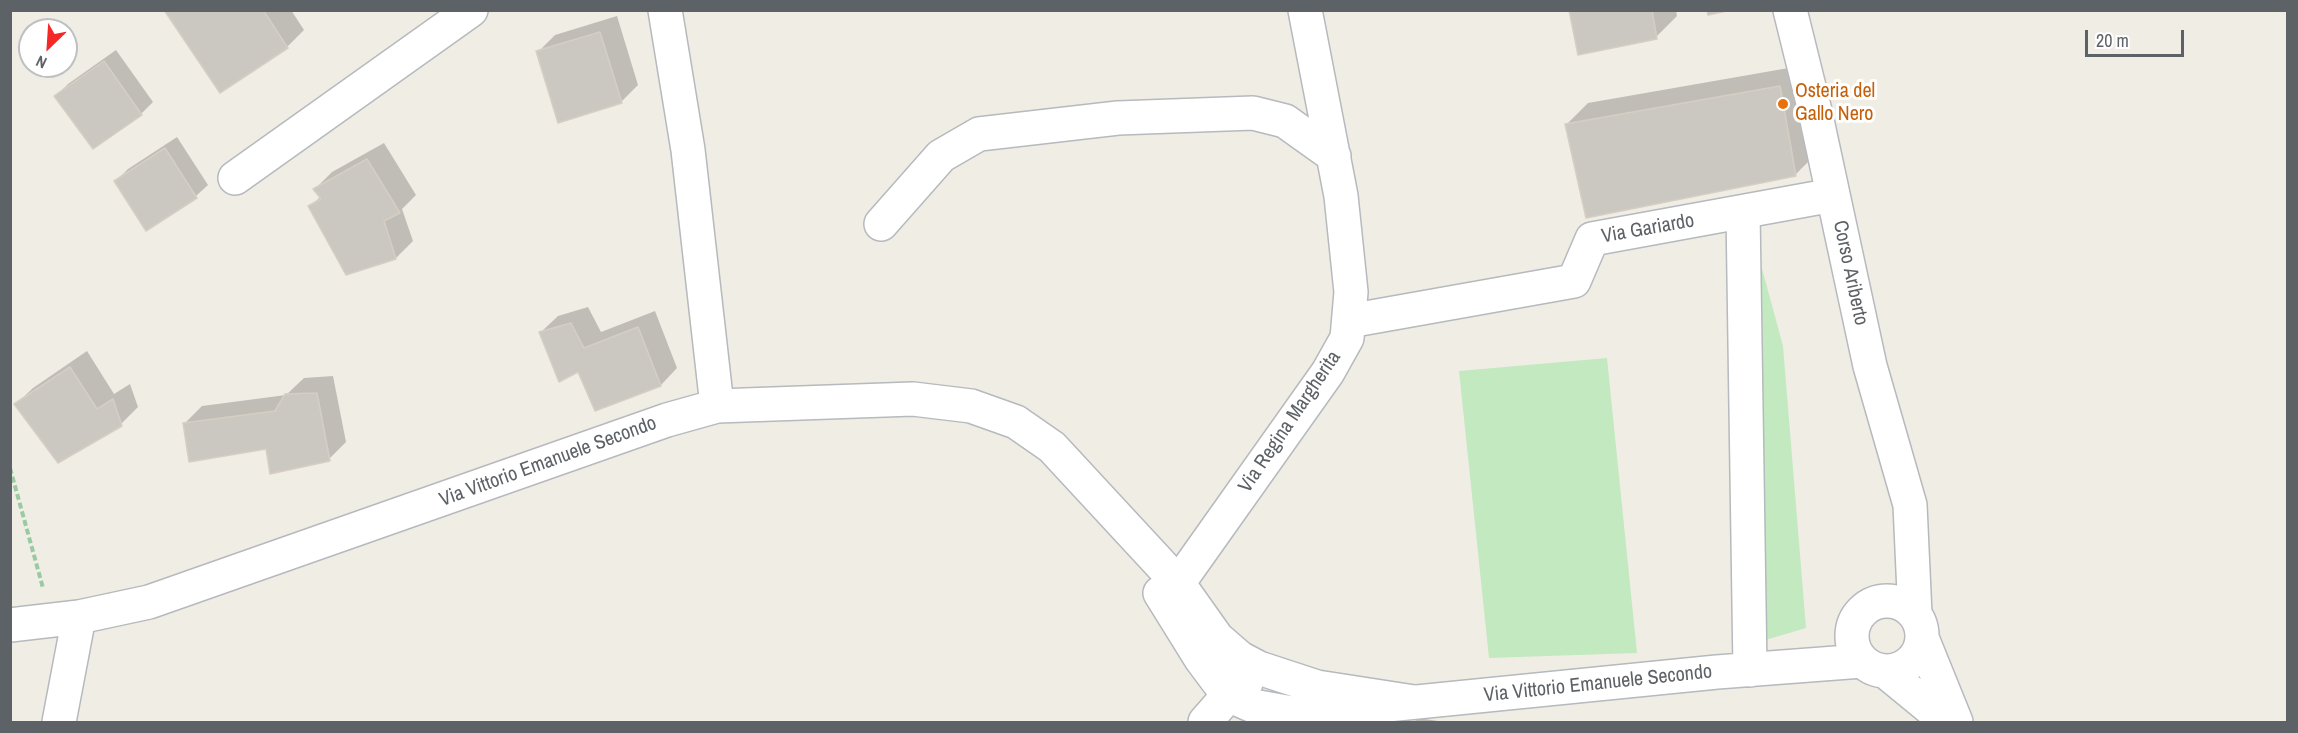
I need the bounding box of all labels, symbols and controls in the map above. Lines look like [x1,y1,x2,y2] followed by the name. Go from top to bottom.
[18,18,78,78] north arrow
[2088,18,2187,56] scale bar
[2096,28,2129,53] text: 20 m
[32,51,50,74] text: N
[1795,80,1875,127] place label: Osteria del Gallo Nero
[1776,97,1790,111] marker: Osteria del Gallo Nero
[1600,209,1696,249] street label: Via Gariardo
[1827,218,1873,328] street label: Corso Ariberto
[1234,347,1346,497] street label: Via Regina Margherita
[436,412,660,512] street label: Via Vittorio Emanuele Secondo
[1483,660,1713,708] street label: Via Vittorio Emanuele Secondo

